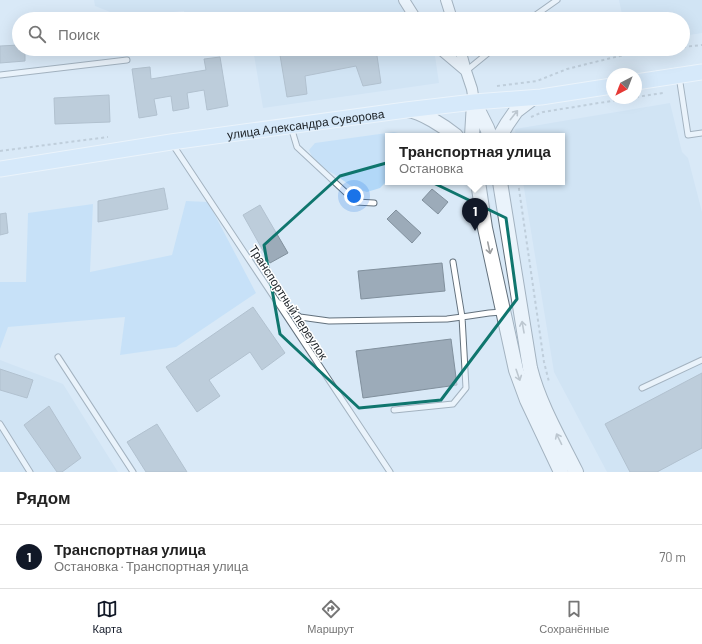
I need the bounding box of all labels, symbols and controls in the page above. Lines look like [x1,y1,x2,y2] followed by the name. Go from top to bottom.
[12,12,690,56] search box
[26,23,48,45] icon: search
[58,25,100,43] text: Поиск
[606,68,642,104] north arrow
[226,106,385,142] street label: улица Александра Суворова
[509,109,518,120] one-way arrow
[385,133,565,185] popup
[399,142,551,160] text: Транспортная улица
[399,160,463,176] text: Остановка
[344,186,364,206] your location
[462,198,488,231] pin: 1
[486,241,494,254] one-way arrow
[246,242,332,363] street label: Транспортный переулок
[519,321,527,334] one-way arrow
[515,368,522,381] one-way arrow
[555,433,562,445] one-way arrow
[16,487,71,507] text: Рядом
[54,540,206,558] text: Транспортная улица
[27,549,31,565] text: 1
[659,549,686,565] text: 70 m
[54,558,248,574] text: Остановка · Транспортная улица
[93,598,122,635] tab: Карта
[307,598,354,635] tab: Маршрут
[539,598,609,635] tab: Сохранённые

